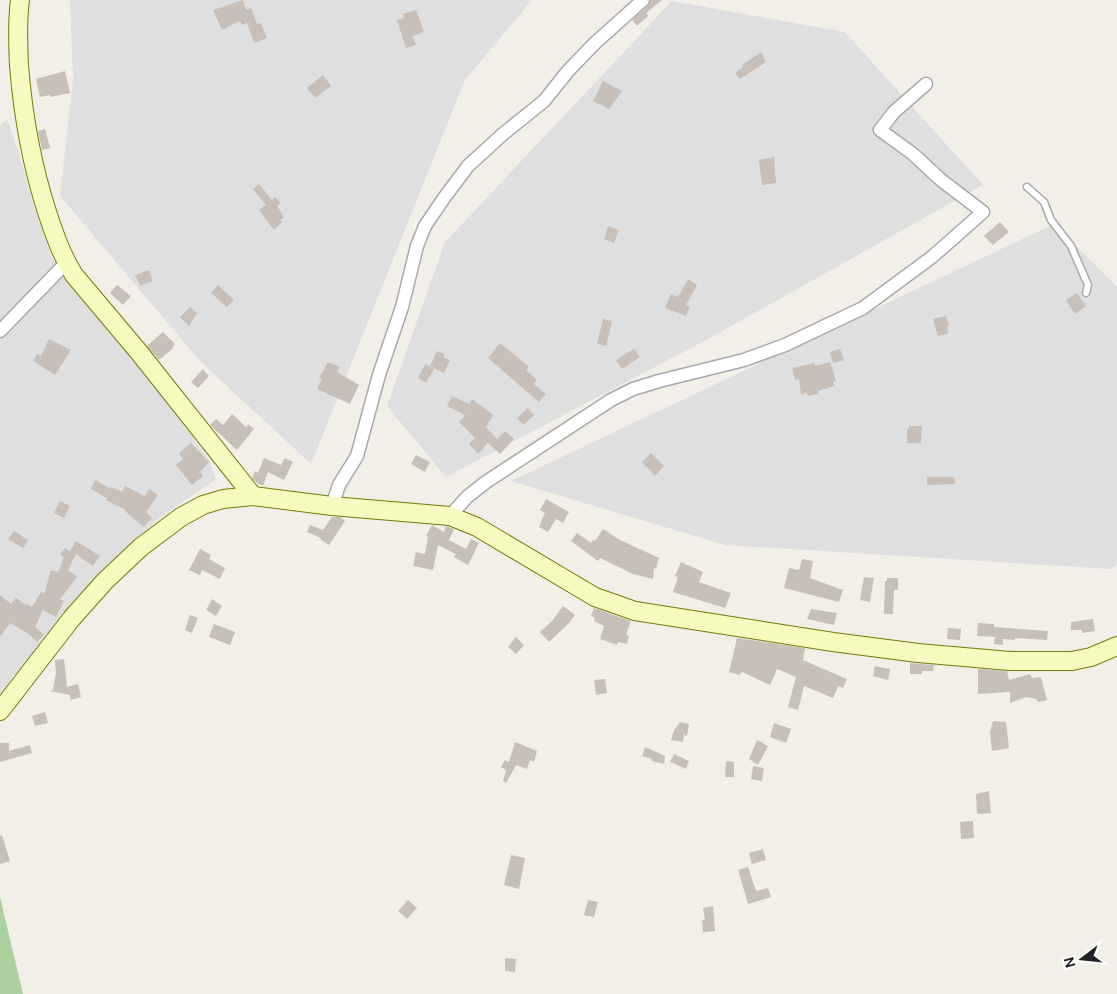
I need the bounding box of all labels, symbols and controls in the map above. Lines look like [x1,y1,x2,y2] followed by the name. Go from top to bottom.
[1057,934,1107,984] north arrow
[1059,955,1080,970] text: N

